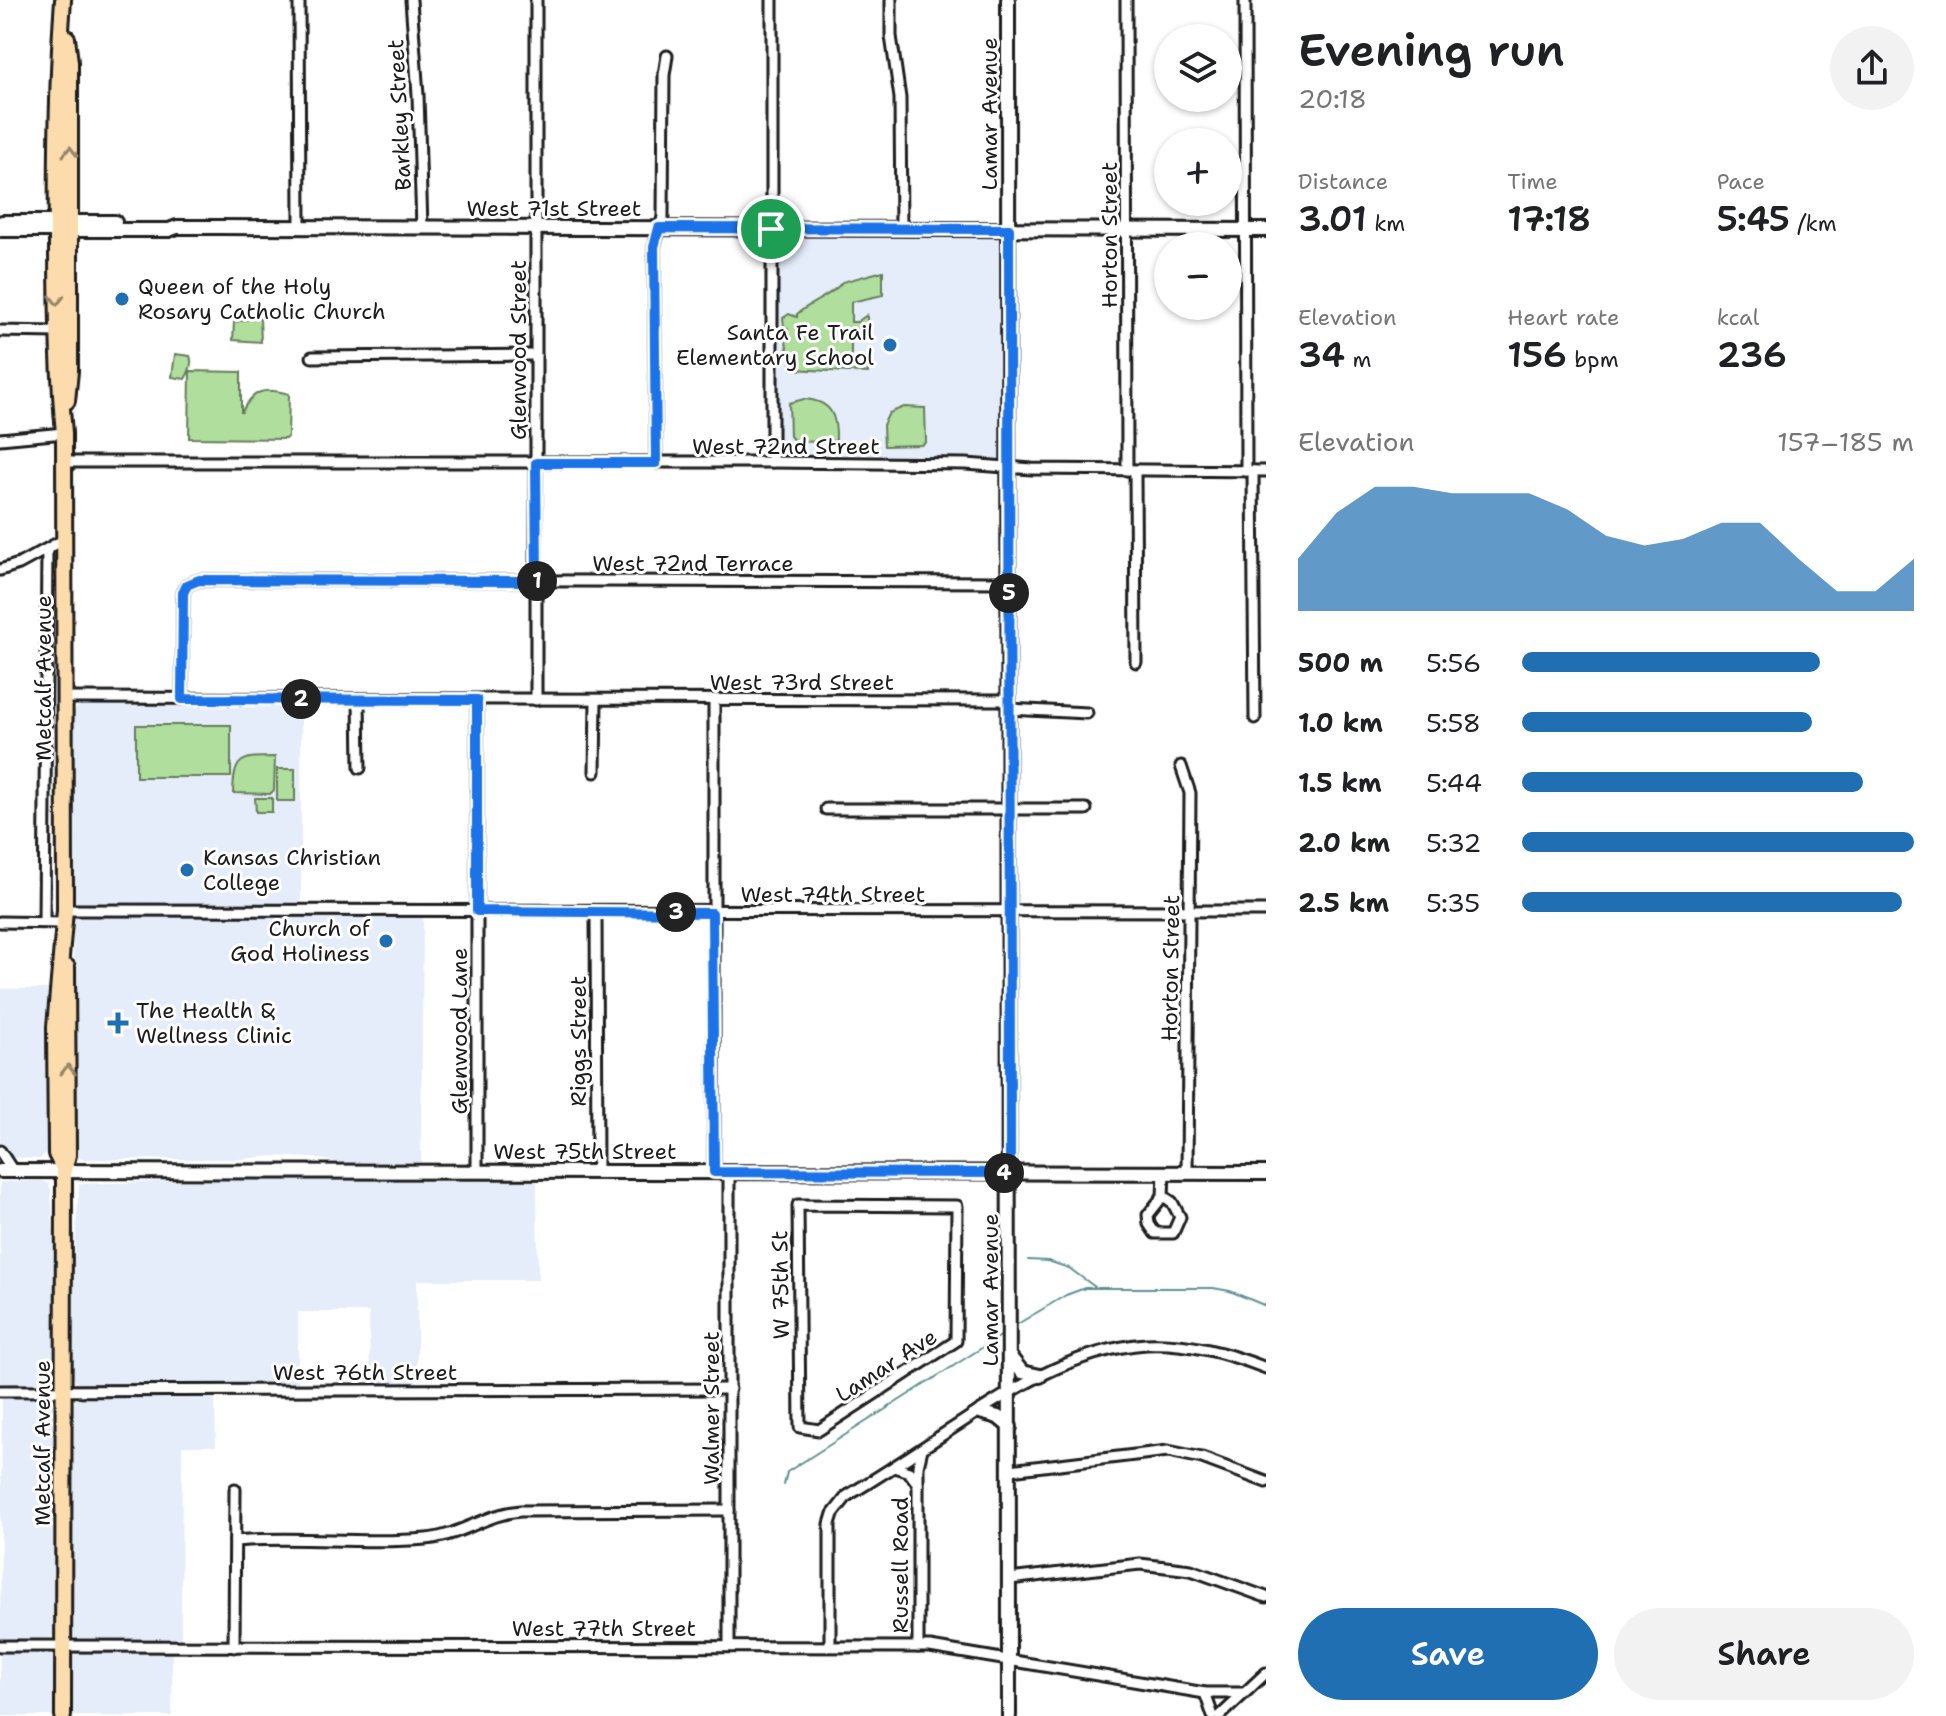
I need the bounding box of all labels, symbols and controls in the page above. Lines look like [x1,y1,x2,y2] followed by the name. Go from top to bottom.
[1298,21,1565,80] text: Evening run
[1154,24,1242,320] map controls
[1154,24,1242,112] button: layers
[1830,26,1914,110] button: share
[975,37,1004,191] street label: Lamar Avenue
[381,39,418,191] street label: Barkley Street
[1298,81,1367,116] text: 20:18
[1154,128,1242,216] button: +
[61,145,79,158] one-way arrow
[1095,162,1124,308] street label: Horton Street
[1298,167,1388,196] text: Distance
[1507,167,1558,196] text: Time
[1717,167,1765,196] text: Pace
[467,194,641,223] street label: West 71st Street
[737,195,805,263] pin
[1298,196,1367,242] text: 3.01
[1507,196,1591,242] text: 17:18
[1717,196,1790,242] text: 5:45
[749,207,793,251] icon: arrive
[1367,209,1405,238] text: km
[1790,209,1837,238] text: /km
[1154,232,1242,320] button: −
[504,260,533,440] street label: Glenwood Street
[138,272,386,326] place label: Queen of the Holy Rosary Catholic Church
[113,290,131,308] marker: Queen of the Holy Rosary Catholic Church
[48,294,66,307] one-way arrow
[1298,303,1396,332] text: Elevation
[1507,303,1619,332] text: Heart rate
[1717,303,1759,332] text: kcal
[676,318,874,372] place label: Santa Fe Trail Elementary School
[1298,332,1345,378] text: 34
[1507,332,1567,378] text: 156
[1717,332,1787,378] text: 236
[881,336,899,354] marker: Santa Fe Trail Elementary School
[1345,345,1371,374] text: m
[1567,345,1619,374] text: bpm
[1298,424,1414,459] text: Elevation
[1777,424,1914,459] text: 157–185 m
[692,432,880,461] street label: West 72nd Street
[592,549,794,578] street label: West 72nd Terrace
[517,561,557,601] pin: 1
[532,566,542,595] text: 1
[989,573,1029,613] pin: 5
[1002,578,1016,607] text: 5
[29,595,58,761] street label: Metcalf Avenue
[1298,645,1383,680] text: 500 m
[1426,645,1481,680] text: 5:56
[710,668,894,697] street label: West 73rd Street
[281,679,321,719] pin: 2
[293,684,309,713] text: 2
[1298,705,1383,740] text: 1.0 km
[1426,705,1481,740] text: 5:58
[1298,765,1382,800] text: 1.5 km
[1426,765,1482,800] text: 5:44
[1298,825,1390,860] text: 2.0 km
[1426,825,1481,860] text: 5:32
[203,843,381,897] place label: Kansas Christian College
[178,861,196,879] marker: Kansas Christian College
[741,880,925,909] street label: West 74th Street
[1298,885,1389,920] text: 2.5 km
[1426,885,1480,920] text: 5:35
[656,892,696,932] pin: 3
[1155,895,1186,1042] street label: Horton Street
[668,897,684,926] text: 3
[230,914,371,968] place label: Church of God Holiness
[377,932,395,950] marker: Church of God Holiness
[445,948,474,1114] street label: Glenwood Lane
[564,976,593,1106] street label: Riggs Street
[136,996,292,1050] place label: The Health & Wellness Clinic
[107,1012,129,1034] marker: The Health & Wellness Clinic
[60,1063,77,1076] one-way arrow
[493,1137,677,1166] street label: West 75th Street
[984,1153,1024,1193] pin: 4
[996,1158,1012,1187] text: 4
[976,1213,1005,1367] street label: Lamar Avenue
[765,1230,796,1340] street label: W 75th St
[830,1322,942,1409] street label: Lamar Ave
[697,1331,726,1485] street label: Walmer Street
[273,1358,457,1387] street label: West 76th Street
[28,1360,57,1526] street label: Metcalf Avenue
[886,1497,915,1633] street label: Russell Road
[1298,1608,1598,1700] button: Save
[1614,1608,1914,1700] button: Share
[512,1614,696,1643] street label: West 77th Street

